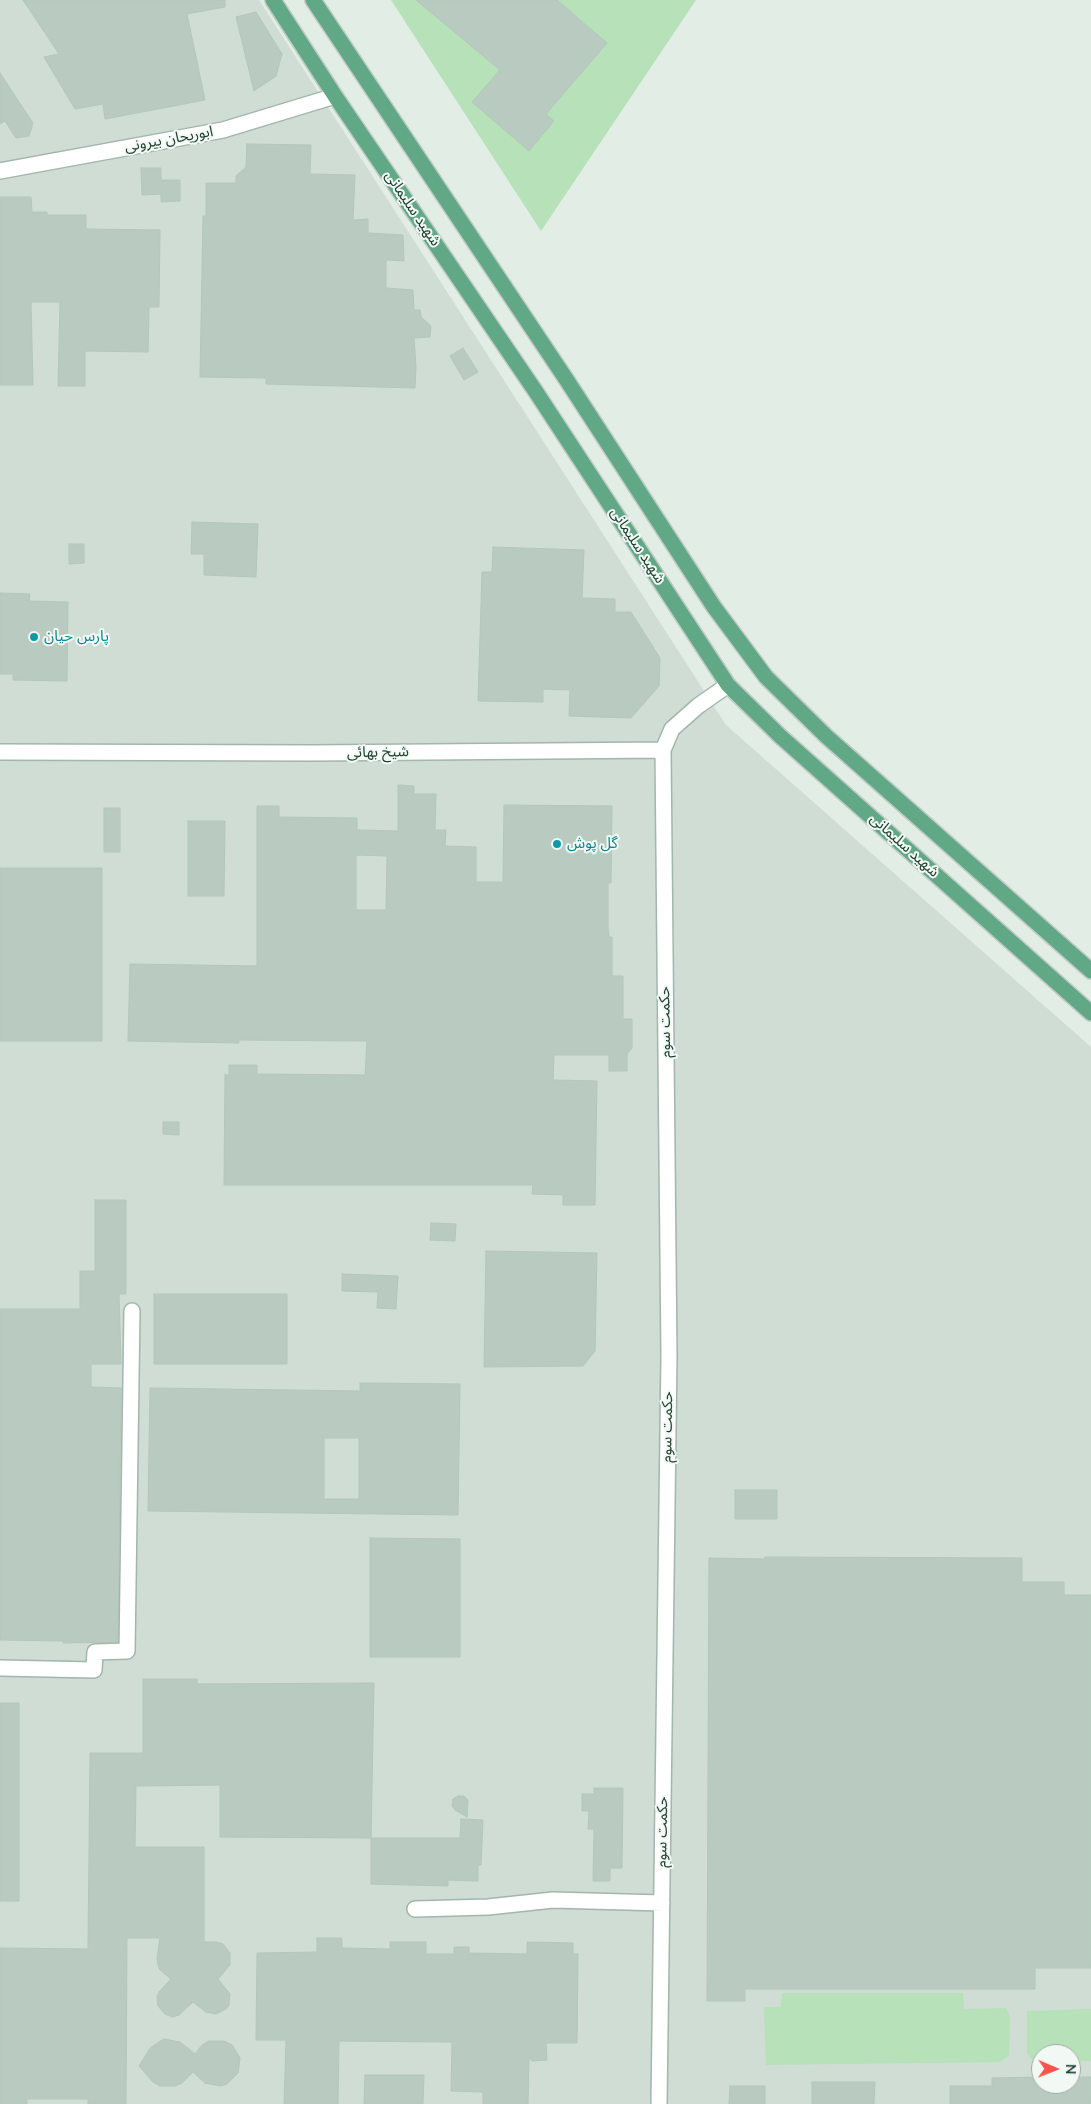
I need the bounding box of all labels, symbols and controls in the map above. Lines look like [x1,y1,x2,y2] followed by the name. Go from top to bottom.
[123,123,215,157] street label: ابوریحان بیرونی
[380,168,444,250] street label: شهید سلیمانی
[606,505,668,587] street label: شهید سلیمانی
[44,628,109,646] place label: پارس حیان
[28,631,40,643] marker: پارس حیان
[347,743,409,763] street label: شیخ بهائی
[866,810,942,882] street label: شهید سلیمانی
[567,835,618,853] place label: گل پوش
[551,838,563,850] marker: گل پوش
[656,986,676,1058] street label: حکمت سوم
[658,1391,678,1463] street label: حکمت سوم
[653,1796,673,1868] street label: حکمت سوم
[1031,2044,1081,2094] north arrow
[1061,2064,1080,2075] text: N

